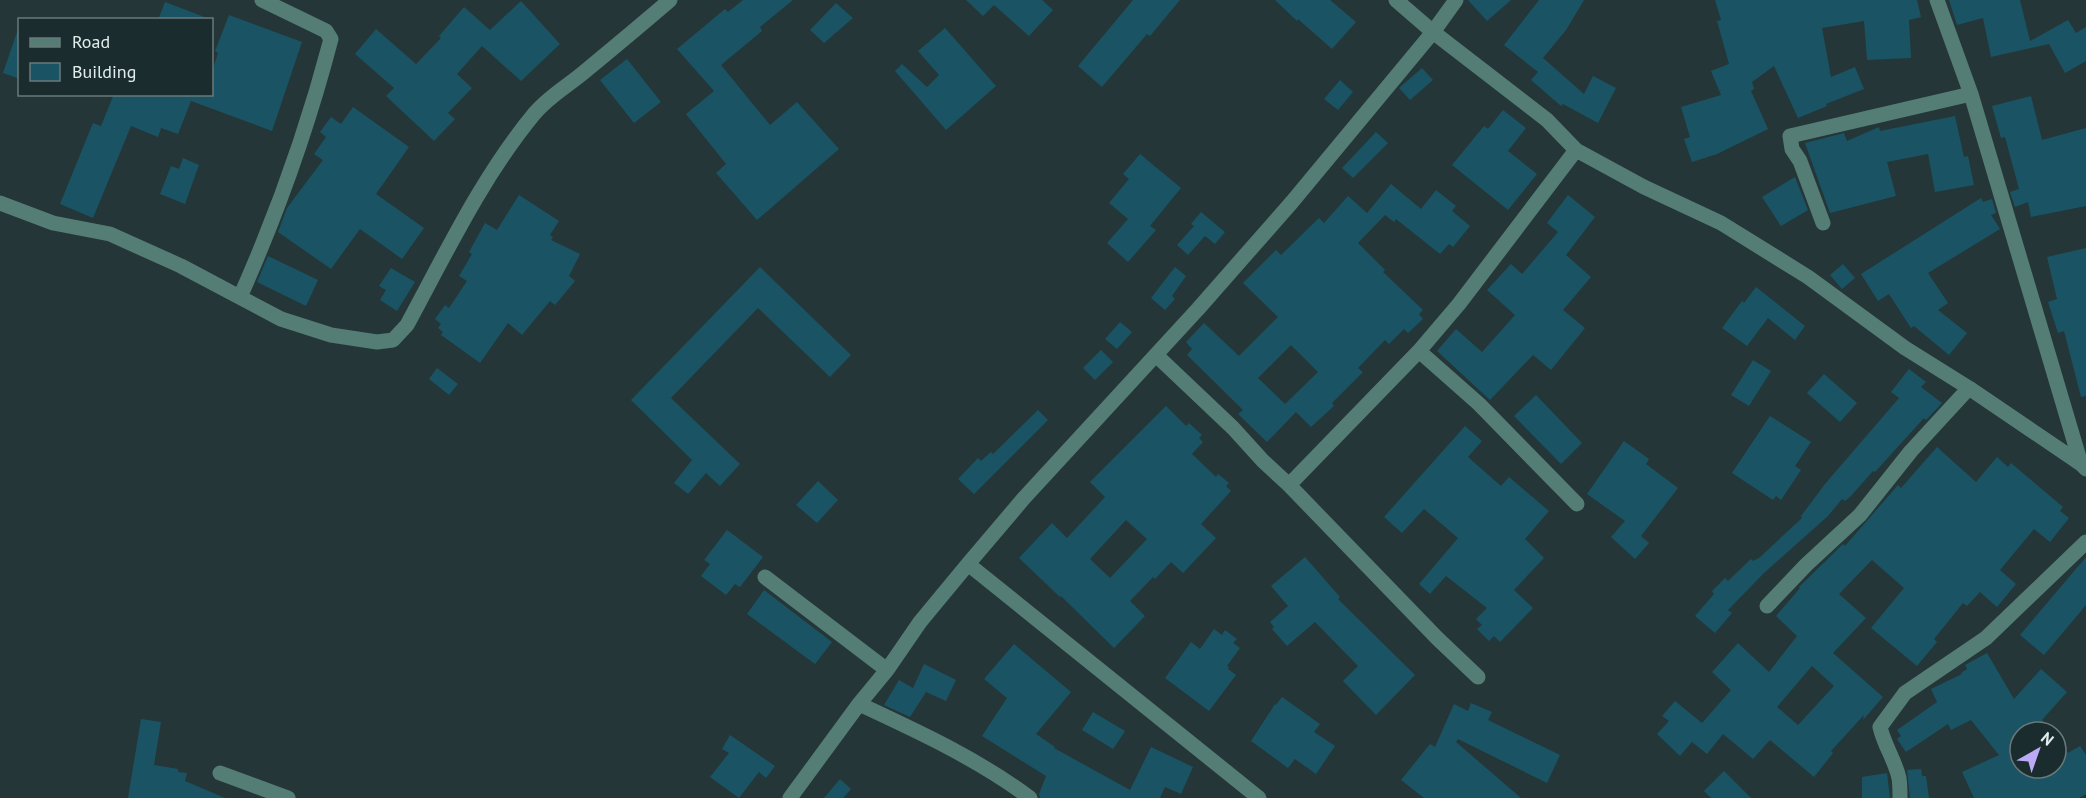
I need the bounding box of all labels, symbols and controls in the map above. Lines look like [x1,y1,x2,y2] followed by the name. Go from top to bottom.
[18,18,213,96] legend
[72,30,110,53] text: Road
[72,60,136,83] text: Building
[2008,720,2068,780] north arrow
[2037,727,2058,750] text: N

